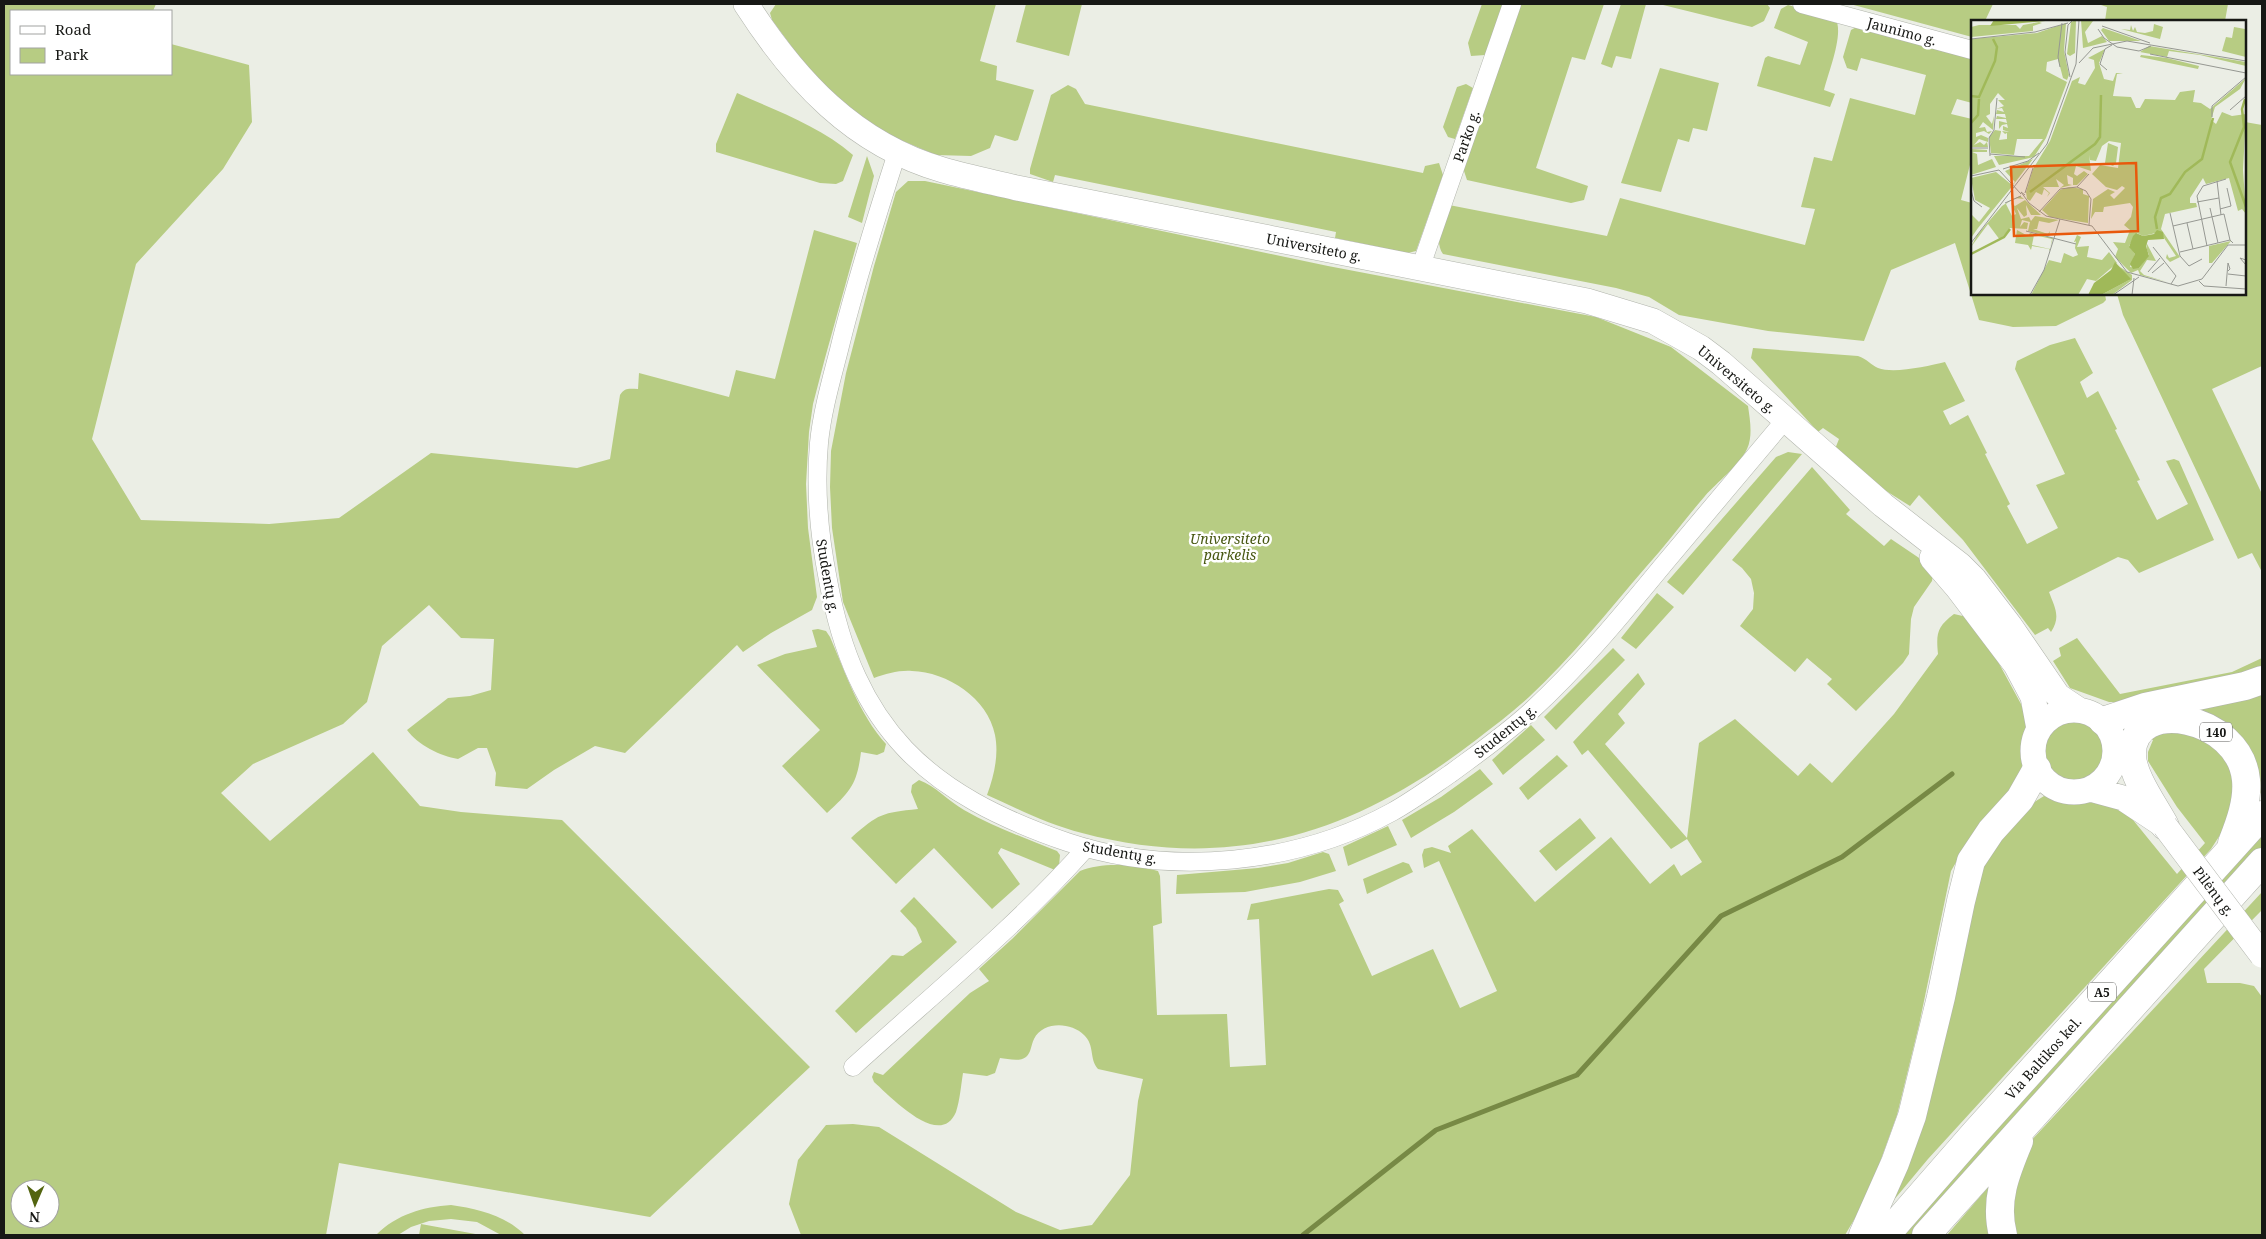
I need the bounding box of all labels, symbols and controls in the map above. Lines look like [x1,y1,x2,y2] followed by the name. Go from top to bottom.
[10,10,172,75] legend
[1864,12,1939,49] street label: Jaunimo g.
[55,19,91,39] text: Road
[1971,20,2246,295] inset map
[55,44,89,64] text: Park
[1448,108,1484,164] street label: Parko g.
[1265,228,1363,266] street label: Universiteto g.
[1694,341,1780,417] street label: Universiteto g.
[1190,529,1270,564] park label: Universiteto parkelis
[812,537,844,615] street label: Studentų g.
[1470,700,1540,762] street label: Studentų g.
[2200,722,2232,742] road number: 140
[1081,836,1159,868] street label: Studentų g.
[2189,862,2239,920] street label: Pilėnų g.
[2088,982,2116,1002] road number: A5
[2001,1012,2085,1104] street label: Via Baltikos kel.
[10,1179,60,1229] north arrow
[29,1208,40,1227] text: N

